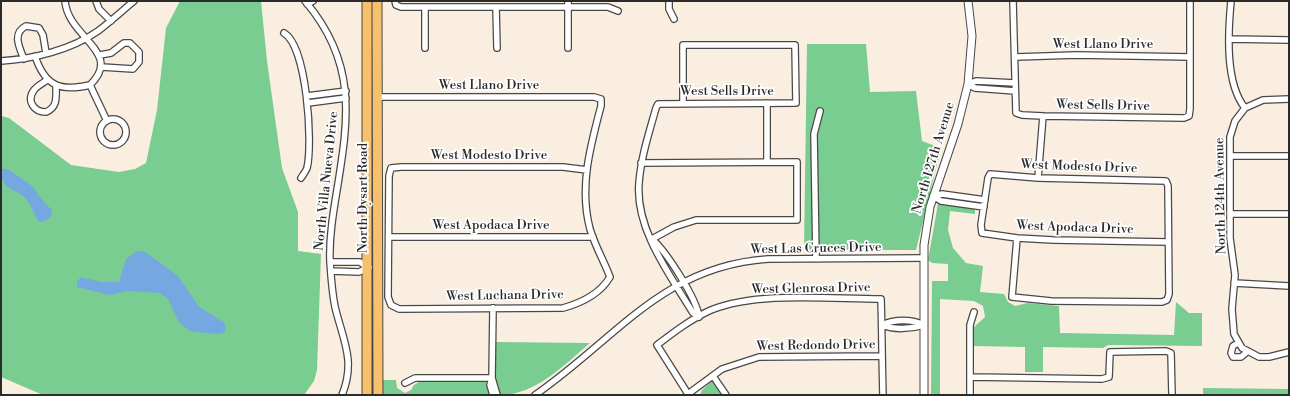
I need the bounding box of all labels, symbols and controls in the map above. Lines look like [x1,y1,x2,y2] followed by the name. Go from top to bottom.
[1053,37,1153,53] street label: West Llano Drive
[439,78,539,94] street label: West Llano Drive
[680,84,774,100] street label: West Sells Drive
[1056,97,1150,115] street label: West Sells Drive
[910,100,958,216] street label: North 127th Avenue
[312,111,342,251] street label: North Villa Nueva Drive
[1212,137,1230,255] street label: North 124th Avenue
[356,143,372,253] street label: North Dysart Road
[431,148,547,164] street label: West Modesto Drive
[1020,157,1138,177] street label: West Modesto Drive
[432,218,550,234] street label: West Apodaca Drive
[1016,218,1134,238] street label: West Apodaca Drive
[750,240,882,258] street label: West Las Cruces Drive
[751,280,871,298] street label: West Glenrosa Drive
[446,287,564,305] street label: West Luchana Drive
[756,337,876,355] street label: West Redondo Drive

